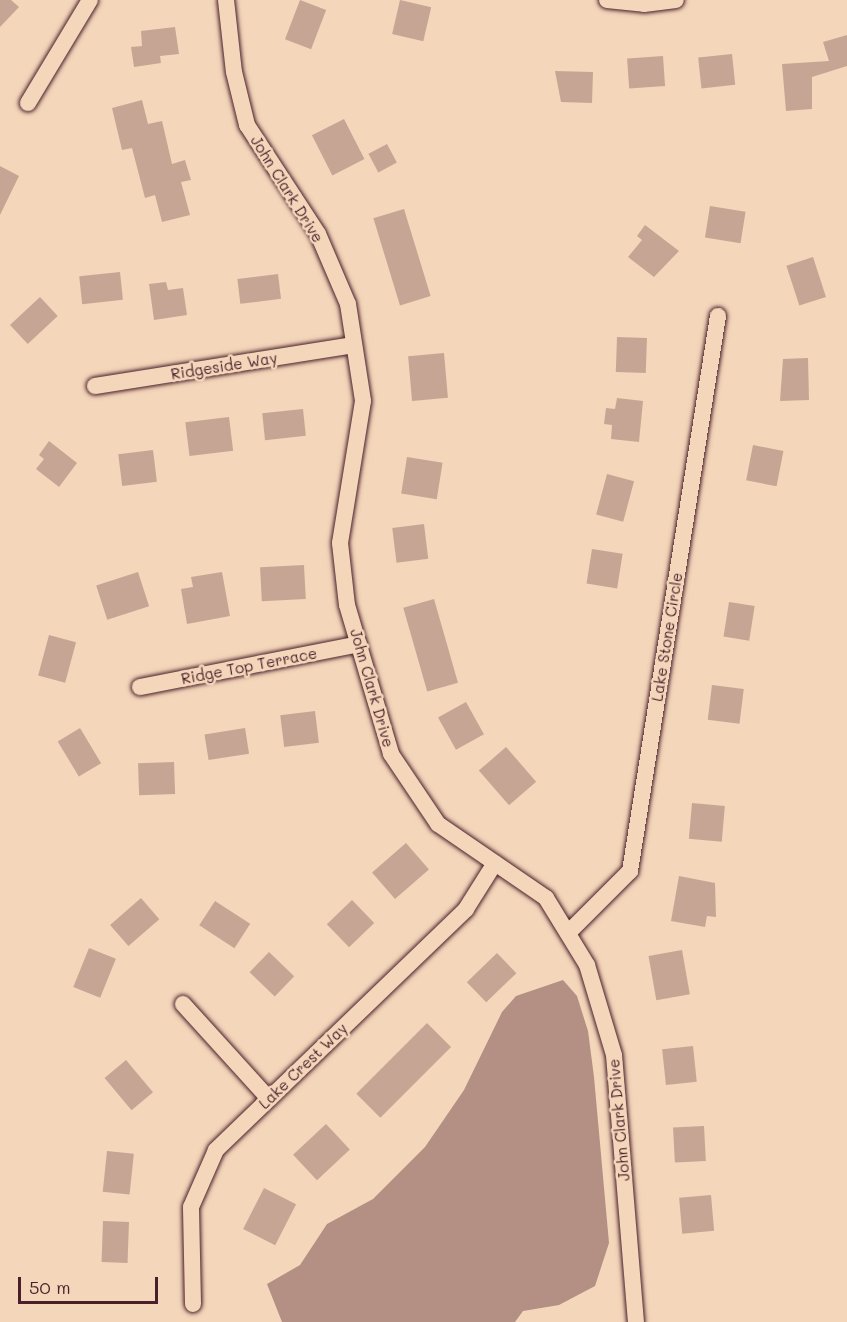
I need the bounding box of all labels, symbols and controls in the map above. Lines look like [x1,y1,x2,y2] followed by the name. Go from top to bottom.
[247,132,327,246] street label: John Clark Drive
[169,349,279,383] street label: Ridgeside Way
[648,571,686,703] street label: Lake Stone Circle
[346,627,398,749] street label: John Clark Drive
[180,644,318,688] street label: Ridge Top Terrace
[255,1019,351,1113] street label: Lake Crest Way
[605,1058,633,1182] street label: John Clark Drive
[21,1265,160,1303] scale bar
[29,1275,71,1299] text: 50 m

